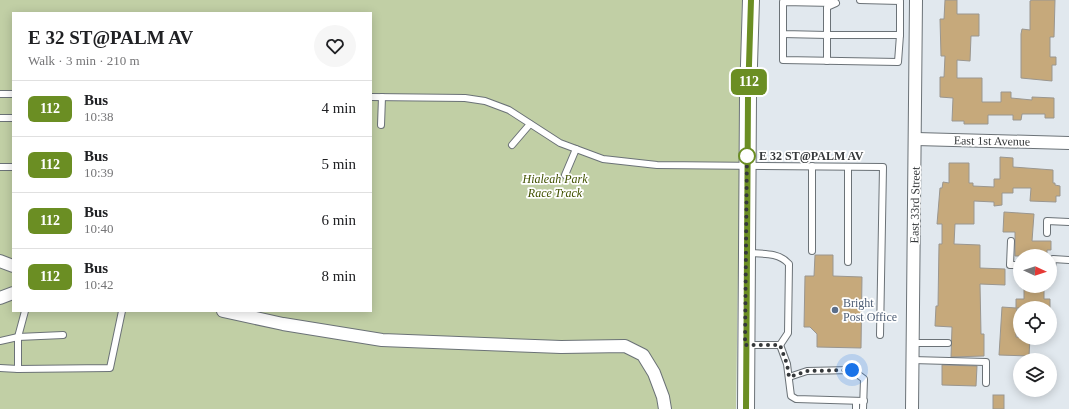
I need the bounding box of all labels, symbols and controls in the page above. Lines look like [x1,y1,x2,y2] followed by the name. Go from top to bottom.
[314,25,356,67] button: heart
[28,27,193,48] text: E 32 ST@PALM AV
[28,53,140,68] text: Walk · 3 min · 210 m
[726,69,772,95] line badge: 112
[739,74,759,89] text: 112
[84,92,108,108] text: Bus
[321,100,356,116] text: 4 min
[40,101,60,116] text: 112
[84,109,114,124] text: 10:38
[954,133,1030,149] street label: East 1st Avenue
[738,147,756,165] marker: E 32 ST@PALM AV
[84,148,108,164] text: Bus
[759,149,864,163] place label: E 32 ST@PALM AV
[321,156,356,172] text: 5 min
[40,157,60,172] text: 112
[84,165,114,180] text: 10:39
[907,166,923,243] street label: East 33rd Street
[522,172,588,200] park label: Hialeah Park Race Track
[84,204,108,220] text: Bus
[321,212,356,228] text: 6 min
[40,213,60,228] text: 112
[84,221,114,236] text: 10:40
[1013,249,1057,293] north arrow
[1013,249,1057,397] map controls
[84,260,108,276] text: Bus
[321,268,356,284] text: 8 min
[40,269,60,284] text: 112
[84,277,114,292] text: 10:42
[843,296,897,324] place label: Bright Post Office
[1013,301,1057,345] button: locate
[830,305,840,315] marker: Bright Post Office
[1013,353,1057,397] button: layers
[842,360,862,380] your location

